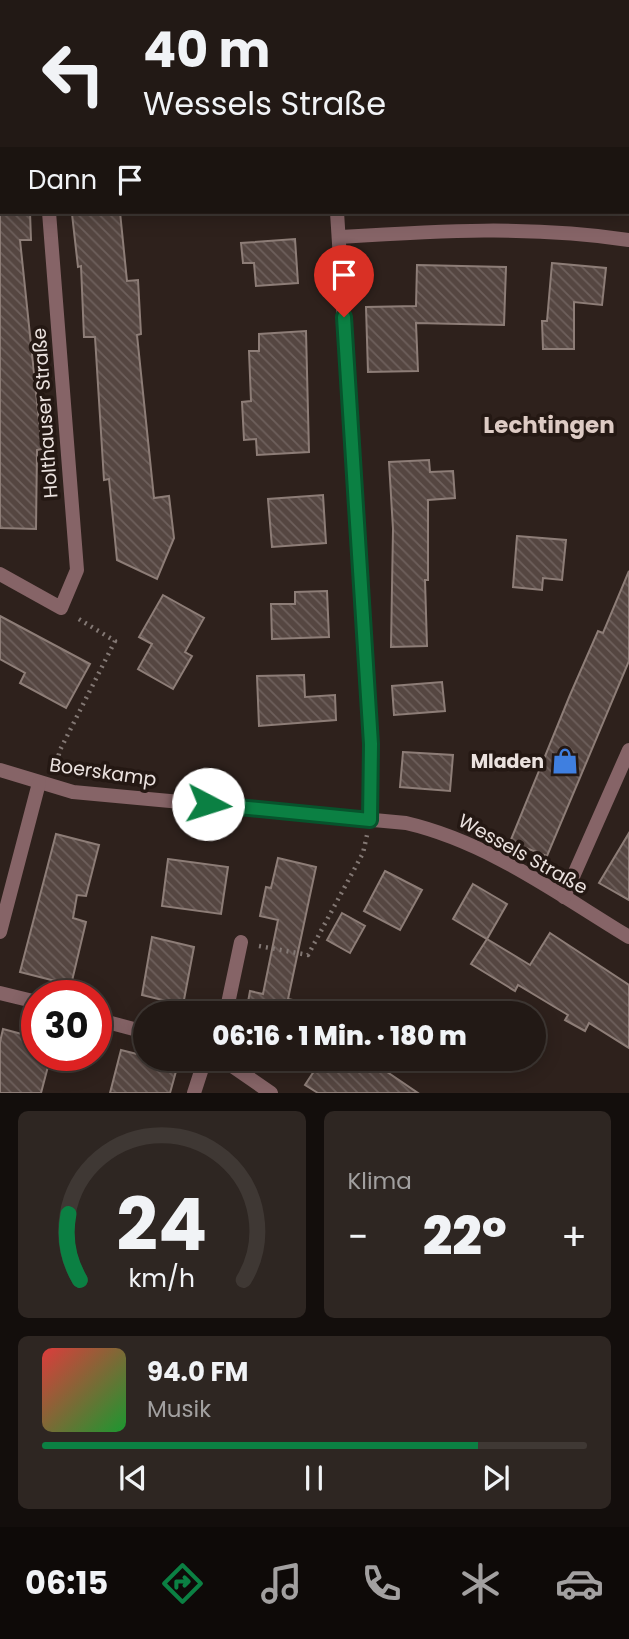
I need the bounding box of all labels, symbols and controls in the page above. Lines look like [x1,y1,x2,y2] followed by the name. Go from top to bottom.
[143,16,270,84] text: 40 m
[28,28,119,119] icon: left
[143,81,386,126] text: Wessels Straße
[111,161,149,199] icon: arrive
[28,162,97,198] text: Dann
[314,245,374,317] pin
[325,256,363,294] icon: arrive
[26,327,64,499] street label: Holthauser Straße
[483,409,615,441] district label: Lechtingen
[550,746,580,776] shop icon: Mladen
[471,748,544,775] place label: Mladen
[48,751,158,793] street label: Boerskamp
[171,767,245,841] position arrow
[453,807,593,901] street label: Wessels Straße
[21,980,112,1071] speed limit sign: 30
[212,1018,467,1054] text: 06:16 · 1 Min. · 180 m
[348,1165,412,1197] text: Klima
[116,1175,207,1276] text: 24
[423,1200,507,1273] text: 22°
[348,1210,368,1263] text: −
[561,1210,587,1263] text: +
[128,1261,195,1296] text: km/h
[147,1354,248,1390] text: 94.0 FM
[147,1393,211,1425] text: Musik
[114,1459,152,1497] icon: previous
[295,1459,333,1497] icon: pause
[477,1459,515,1497] icon: next
[158,1559,207,1608] icon: directions
[257,1559,306,1608] icon: music
[357,1559,406,1608] icon: phone
[456,1559,505,1608] icon: climate
[555,1559,604,1608] icon: car
[25,1560,108,1605] text: 06:15

